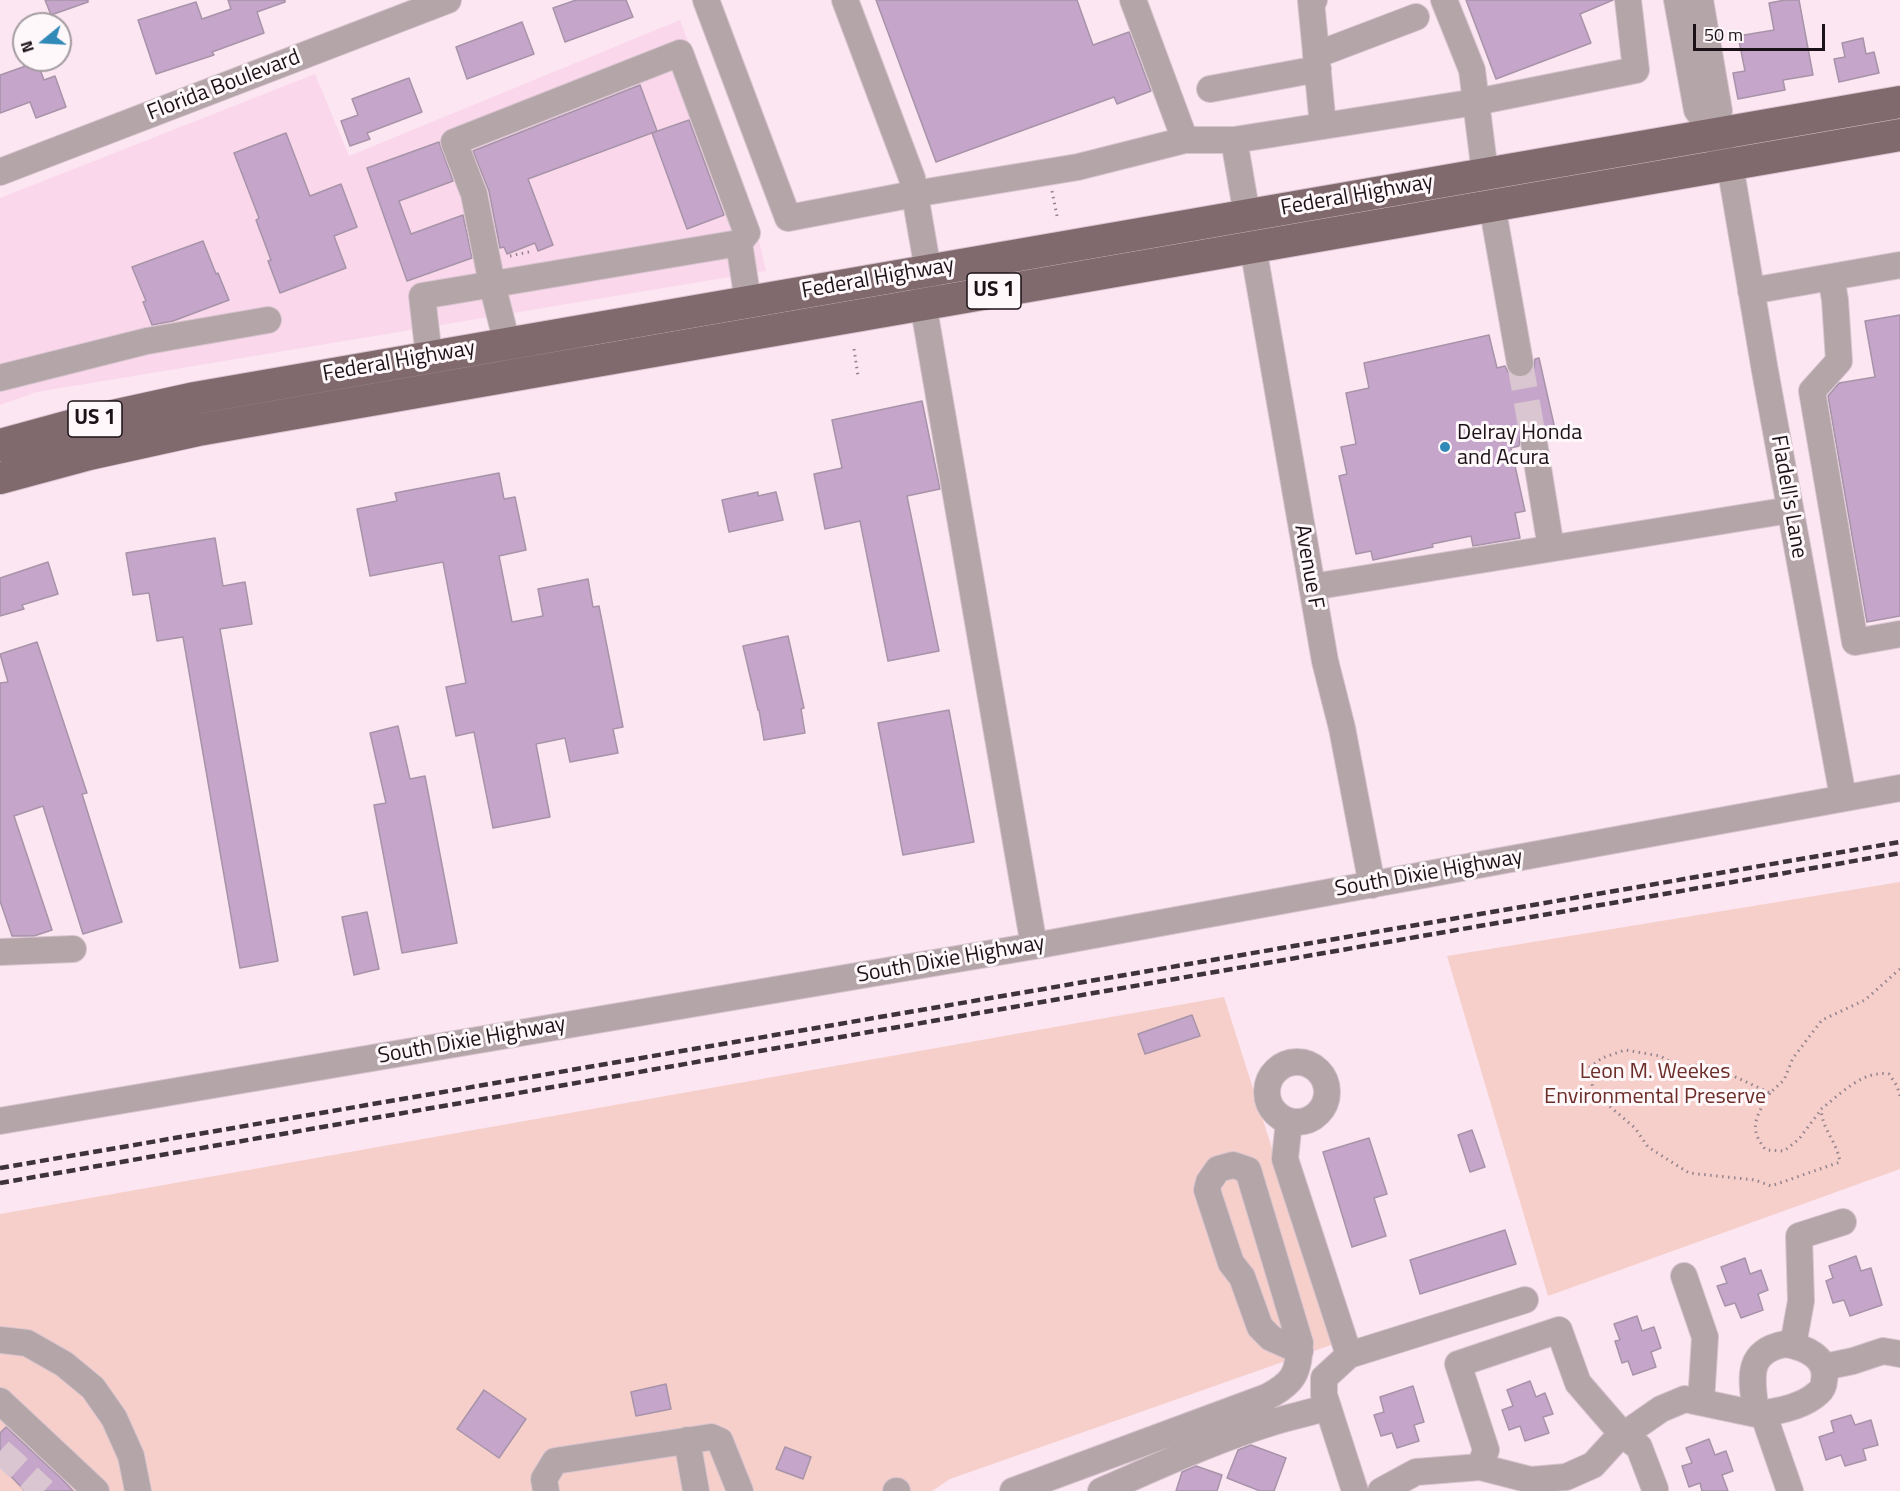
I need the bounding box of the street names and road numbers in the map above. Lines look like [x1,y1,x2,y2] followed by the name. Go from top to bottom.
[144,45,304,127] street label: Florida Boulevard
[1279,170,1435,222] street label: Federal Highway
[800,253,956,305] street label: Federal Highway
[967,273,1021,309] road number: US 1
[321,336,477,388] street label: Federal Highway
[68,401,122,437] road number: US 1
[1764,433,1812,561] street label: Fladell's Lane
[1288,523,1328,611] street label: Avenue F
[1333,844,1525,904] street label: South Dixie Highway
[855,930,1047,990] street label: South Dixie Highway
[376,1011,568,1071] street label: South Dixie Highway

